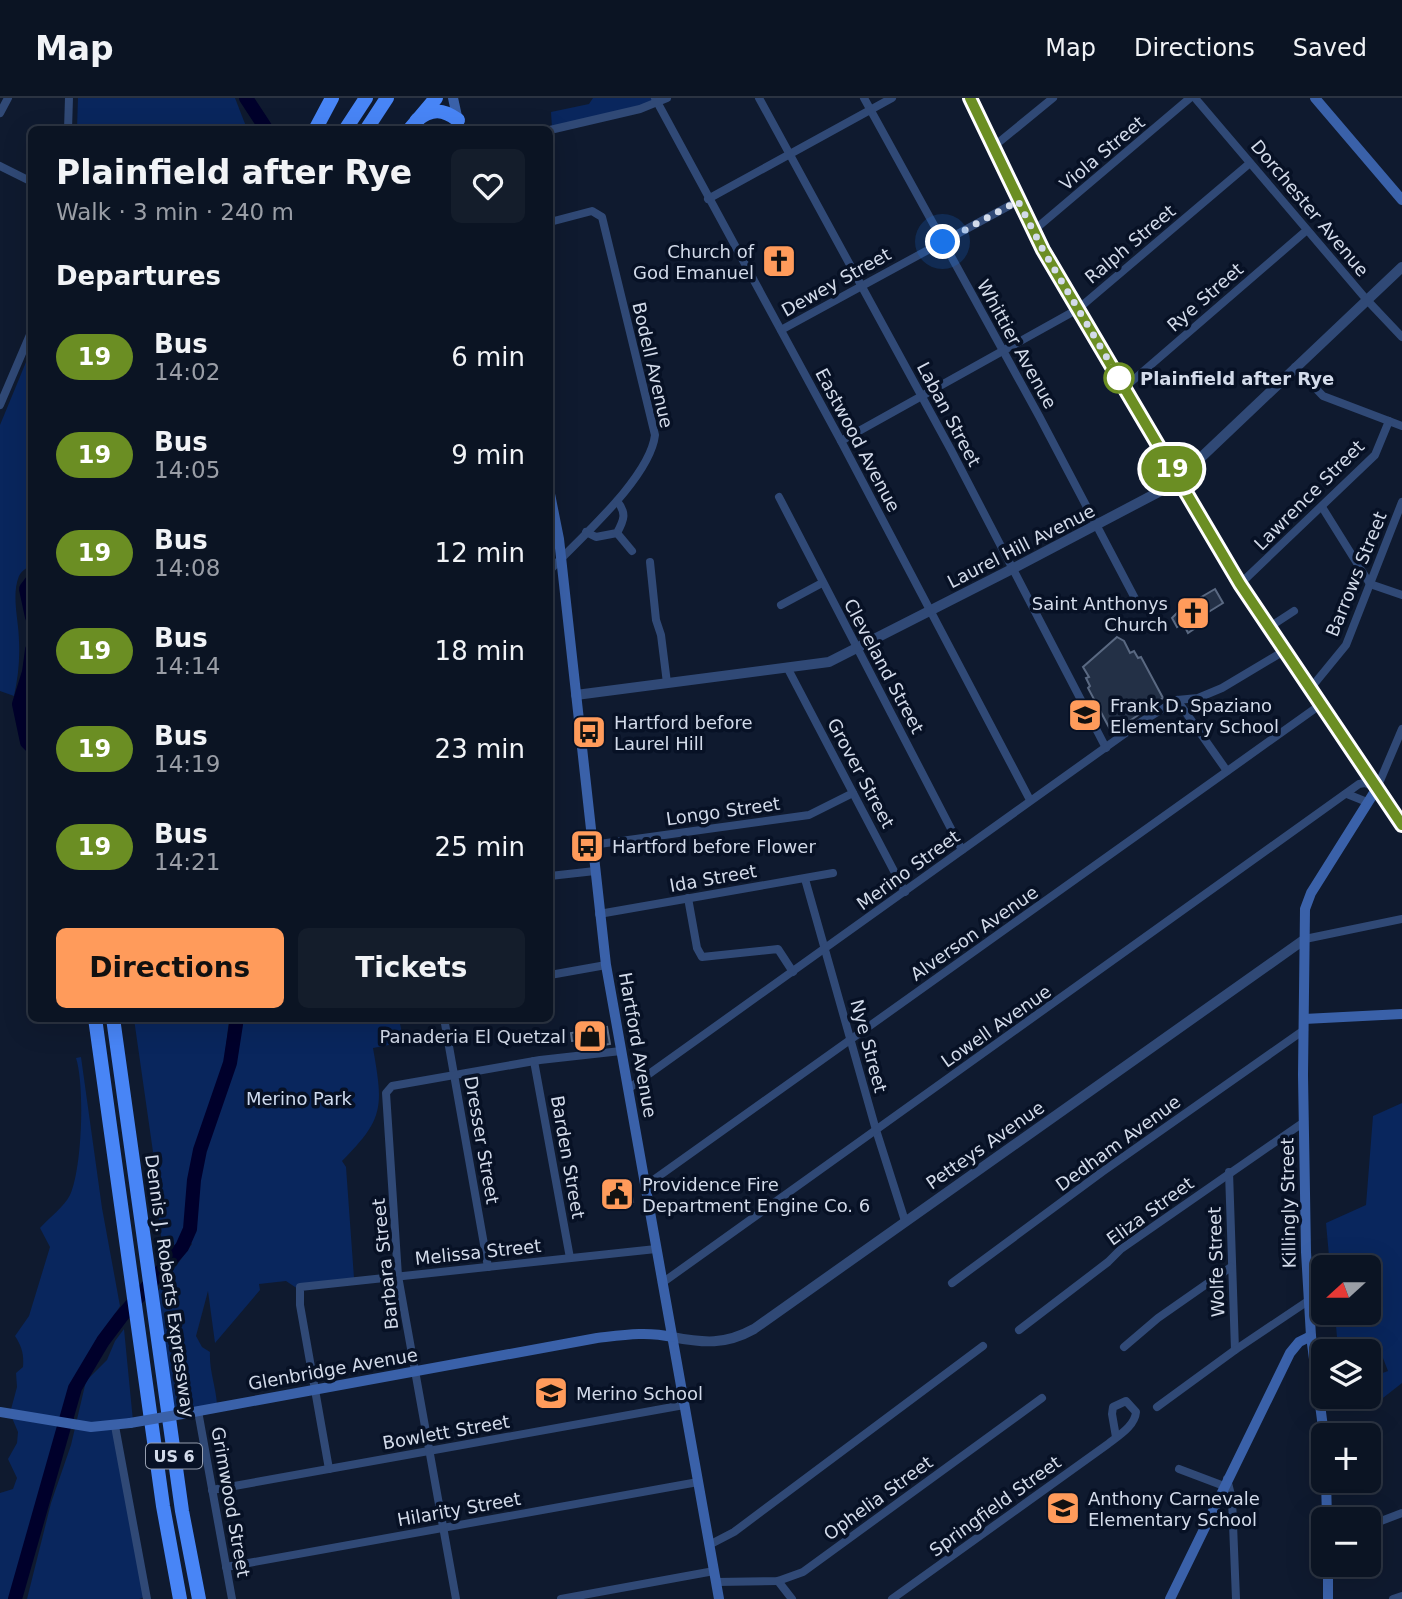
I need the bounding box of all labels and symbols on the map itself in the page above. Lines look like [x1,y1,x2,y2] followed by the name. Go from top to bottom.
[1055,111,1149,195] street label: Viola Street
[1247,135,1373,281] street label: Dorchester Avenue
[1081,200,1179,288] street label: Ralph Street
[925,224,960,259] your location
[633,241,755,283] place label: Church of God Emanuel
[760,242,798,280] church icon: Church of God Emanuel
[778,243,894,321] street label: Dewey Street
[1163,258,1247,336] street label: Rye Street
[973,276,1061,412] street label: Whittier Avenue
[628,300,678,430] street label: Bodell Avenue
[913,358,985,470] street label: Laban Street
[1104,363,1134,393] marker: Plainfield after Rye
[811,365,905,515] street label: Eastwood Avenue
[1140,368,1334,389] place label: Plainfield after Rye
[1250,436,1368,554] street label: Lawrence Street
[1140,446,1204,492] line badge: 19
[944,500,1098,592] street label: Laurel Hill Avenue
[1321,508,1391,640] street label: Barrows Street
[1032,593,1168,635] place label: Saint Anthonys Church
[1174,594,1212,632] church icon: Saint Anthonys Church
[840,595,928,737] street label: Cleveland Street
[1110,695,1279,737] place label: Frank D. Spaziano Elementary School
[1066,696,1104,734] school or university icon: Frank D. Spaziano Elementary School
[614,712,753,754] place label: Hartford before Laurel Hill
[570,713,608,751] bus stop icon: Hartford before Laurel Hill
[823,714,899,832] street label: Grover Street
[665,793,781,829] street label: Longo Street
[853,826,963,914] street label: Merino Street
[568,827,606,865] bus stop icon: Hartford before Flower
[612,836,816,857] place label: Hartford before Flower
[668,860,758,896] street label: Ida Street
[906,881,1042,985] street label: Alverson Avenue
[615,971,661,1119] street label: Hartford Avenue
[937,980,1055,1072] street label: Lowell Avenue
[846,997,892,1095] street label: Nye Street
[571,1017,609,1055] shop icon: Panaderia El Quetzal
[380,1026,566,1047] place label: Panaderia El Quetzal
[460,1074,504,1206] street label: Dresser Street
[246,1088,353,1109] park label: Merino Park
[1052,1091,1184,1195] street label: Dedham Avenue
[547,1094,589,1220] street label: Barden Street
[922,1097,1048,1193] street label: Petteys Avenue
[1276,1137,1300,1269] street label: Killingly Street
[141,1153,199,1420] street label: Dennis J. Roberts Expressway
[1102,1172,1198,1250] street label: Eliza Street
[642,1174,870,1216] place label: Providence Fire Department Engine Co. 6
[598,1175,636,1213] public building icon: Providence Fire Department Engine Co. 6
[368,1197,402,1331] street label: Barbara Street
[1204,1206,1228,1318] street label: Wolfe Street
[414,1235,542,1269] street label: Melissa Street
[1311,1255,1381,1325] north arrow
[247,1344,419,1394] street label: Glenbridge Avenue
[532,1374,570,1412] school or university icon: Merino School
[576,1383,703,1404] place label: Merino School
[381,1410,511,1454] street label: Bowlett Street
[207,1425,255,1579] street label: Grimwood Street
[146,1444,202,1468] road number: US 6
[819,1451,937,1545] street label: Ophelia Street
[925,1451,1065,1561] street label: Springfield Street
[396,1488,522,1530] street label: Hilarity Street
[1088,1488,1260,1530] place label: Anthony Carnevale Elementary School
[1044,1489,1082,1527] school or university icon: Anthony Carnevale Elementary School

